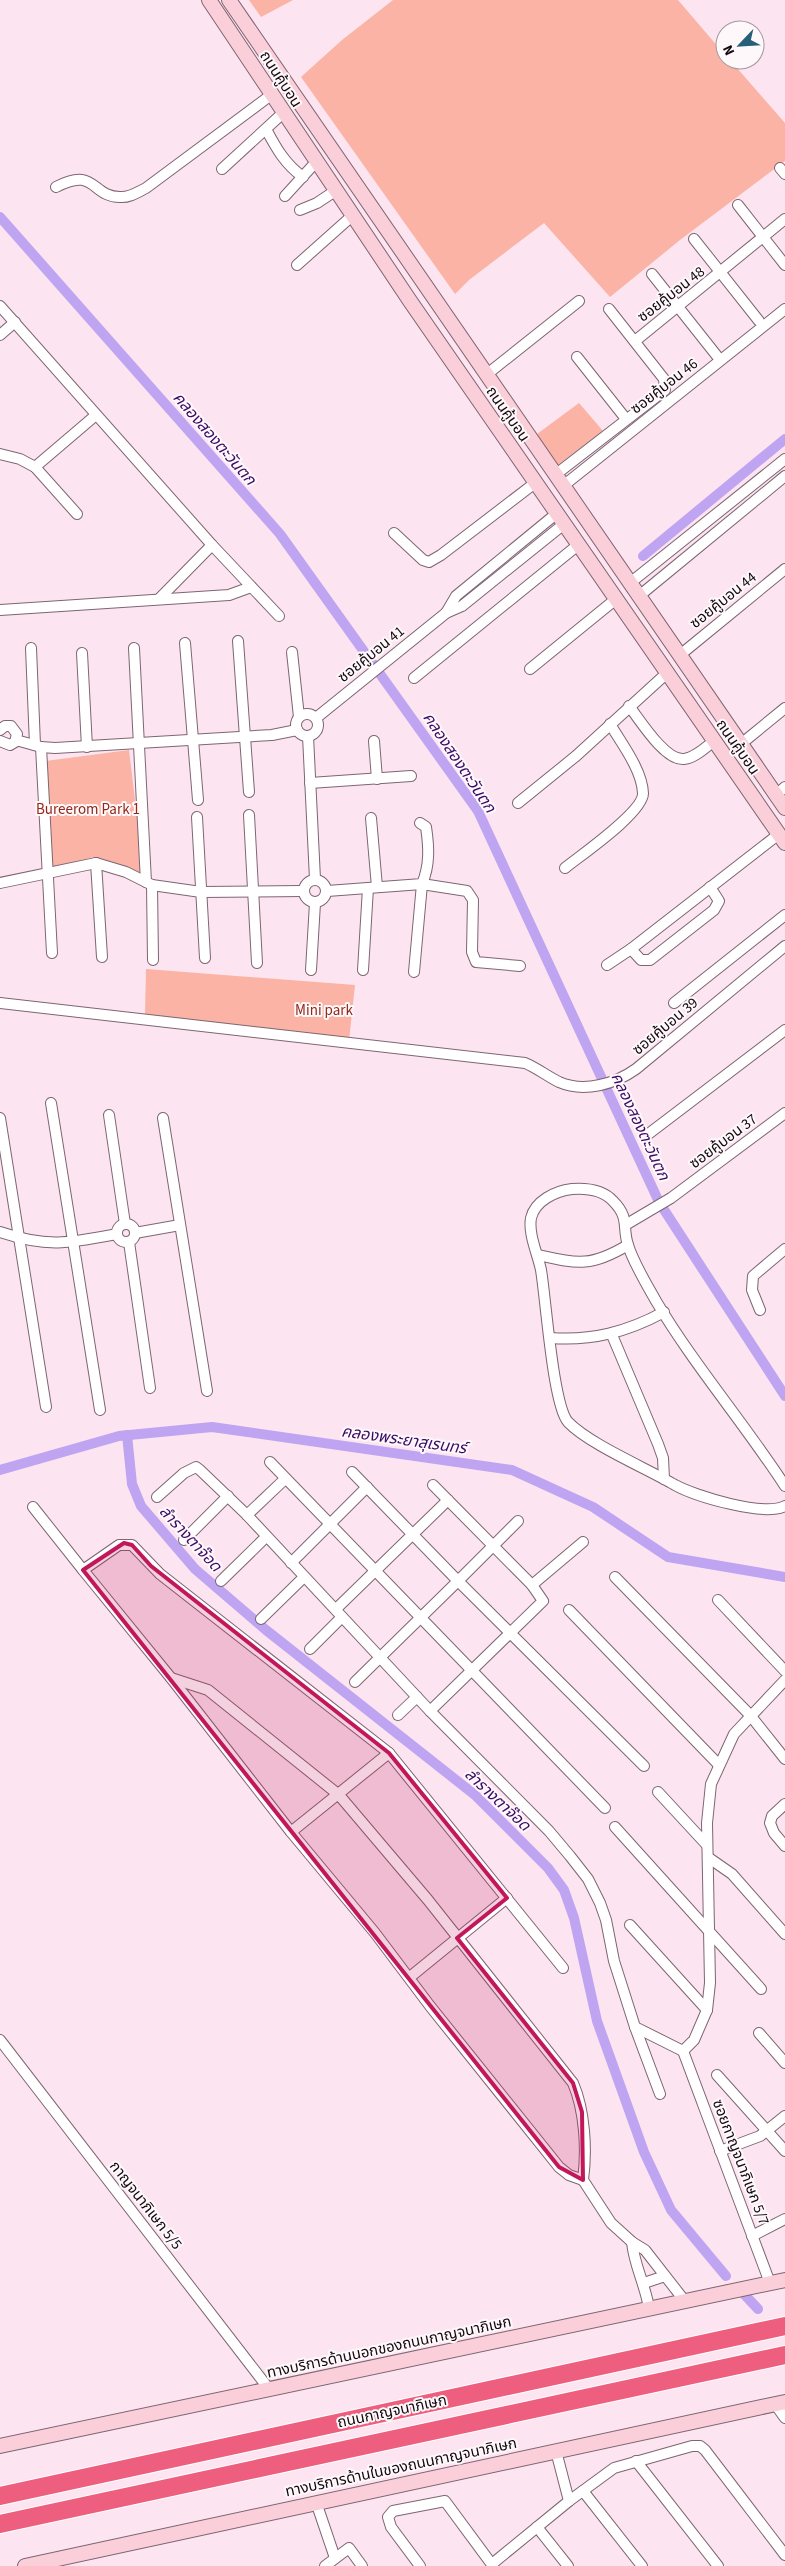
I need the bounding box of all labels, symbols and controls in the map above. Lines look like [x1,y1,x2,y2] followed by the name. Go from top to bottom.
[715,20,765,70] north arrow
[718,42,740,59] text: N
[254,47,307,112] street label: ถนนคู้บอน
[633,262,709,327] street label: ซอยคู้บอน 48
[626,354,702,419] street label: ซอยคู้บอน 46
[481,382,534,446] street label: ถนนคู้บอน
[168,387,262,491] water label: คลองสองตะวันตก
[686,567,761,634] street label: ซอยคู้บอน 44
[334,621,409,688] street label: ซอยคู้บอน 41
[417,708,502,818] water label: คลองสองตะวันตก
[711,715,764,779] street label: ถนนคู้บอน
[36,799,140,820] park label: Bureerom Park 1
[628,993,703,1060] street label: ซอยคู้บอน 39
[295,1000,353,1021] park label: Mini park
[605,1069,675,1185] water label: คลองสองตะวันตก
[685,1109,762,1174] street label: ซอยคู้บอน 37
[340,1420,472,1460] water label: คลองพระยาสุเรนทร์
[154,1501,227,1577] water label: ลำรางตาจ๊อด
[460,1763,536,1837] water label: ลำรางตาจ๊อด
[707,2096,774,2228] street label: ซอยกาญจนาภิเษก 5/7
[104,2157,187,2254] street label: กาญจนาภิเษก 5/5
[265,2311,513,2384] street label: ทางบริการด้านนอกของถนนกาญจนาภิเษก
[335,2390,449,2433] street label: ถนนกาญจนาภิเษก
[283,2433,519,2502] street label: ทางบริการด้านในของถนนกาญจนาภิเษก

